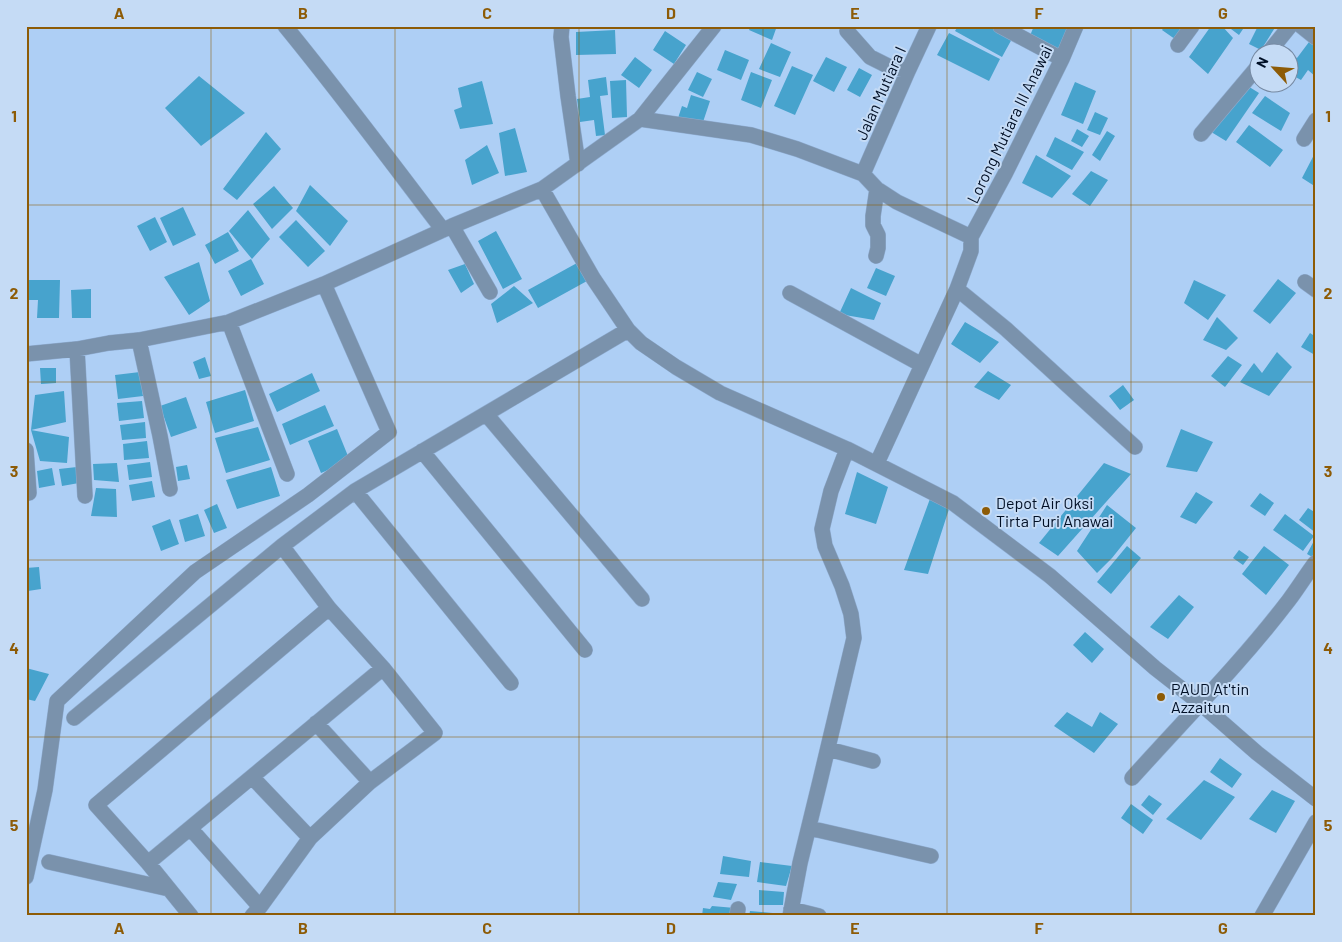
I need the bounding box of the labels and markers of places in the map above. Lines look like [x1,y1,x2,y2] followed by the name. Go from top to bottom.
[996,493,1113,530] place label: Depot Air Oksi Tirta Puri Anawai
[980,505,992,517] marker: Depot Air Oksi Tirta Puri Anawai
[1171,679,1249,716] place label: PAUD At'tin Azzaitun
[1155,691,1167,703] marker: PAUD At'tin Azzaitun

